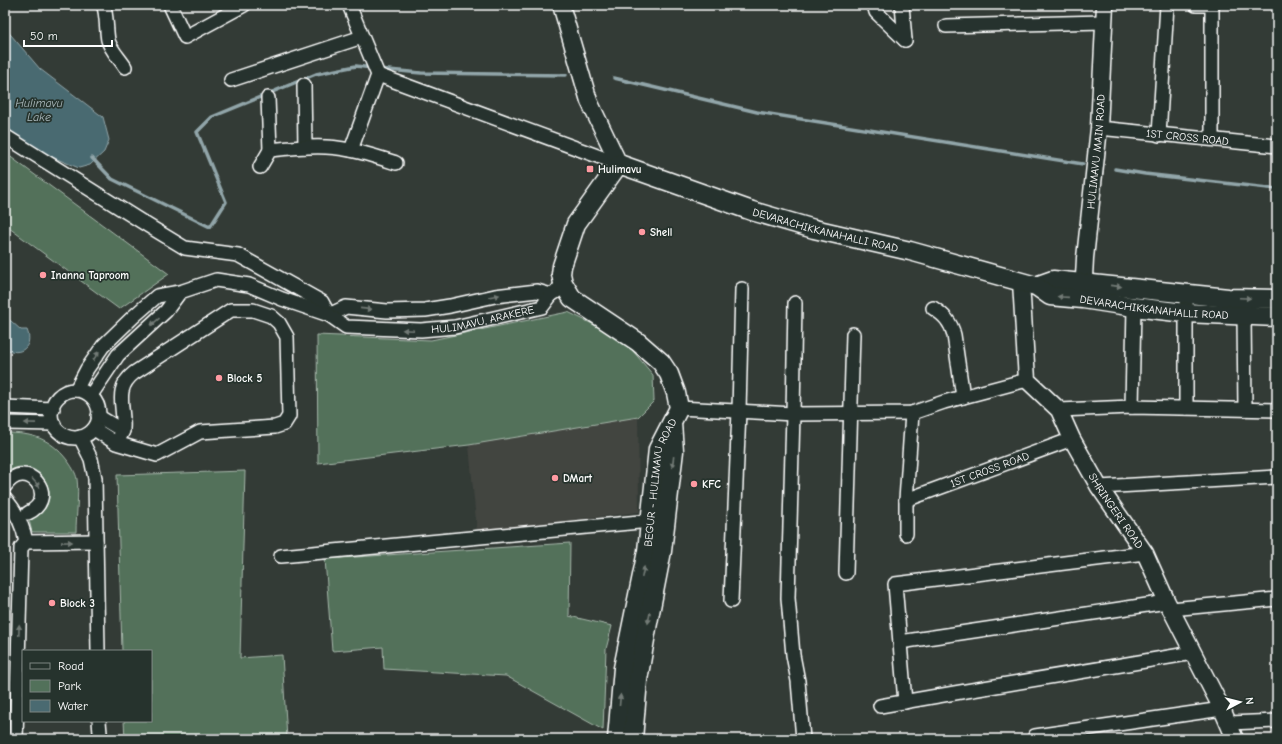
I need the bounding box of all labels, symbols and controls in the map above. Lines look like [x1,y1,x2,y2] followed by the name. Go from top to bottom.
[24,22,112,48] scale bar
[30,29,58,43] text: 50 m
[1084,94,1108,210] street label: HULIMAVU MAIN ROAD
[15,96,63,124] water label: Hulimavu Lake
[1146,127,1230,148] street label: 1ST CROSS ROAD
[598,163,642,176] place label: Hulimavu
[585,164,595,174] marker: Hulimavu
[751,206,900,255] street label: DEVARACHIKKANAHALLI ROAD
[650,226,672,239] place label: Shell
[637,227,647,237] marker: Shell
[51,269,129,282] place label: Inanna Taproom
[38,270,48,280] marker: Inanna Taproom
[1110,283,1122,290] one-way arrow
[488,293,501,299] one-way arrow
[1079,293,1229,322] street label: DEVARACHIKKANAHALLI ROAD
[1057,294,1069,301] one-way arrow
[1239,295,1252,301] one-way arrow
[431,303,536,336] street label: HULIMAVU, ARAKERE
[360,305,372,312] one-way arrow
[150,317,160,326] one-way arrow
[401,327,414,333] one-way arrow
[92,351,100,362] one-way arrow
[227,372,262,385] place label: Block 5
[214,373,224,383] marker: Block 5
[642,416,680,547] street label: BEGUR - HULIMAVU ROAD
[24,420,36,427] one-way arrow
[948,449,1031,490] street label: 1ST CROSS ROAD
[669,456,676,468] one-way arrow
[1086,471,1146,551] street label: SHRINGERI ROAD
[563,472,592,485] place label: DMart
[550,473,560,483] marker: DMart
[32,478,41,488] one-way arrow
[702,478,721,491] place label: KFC
[689,479,699,489] marker: KFC
[61,539,74,545] one-way arrow
[640,566,646,578] one-way arrow
[60,597,95,610] place label: Block 3
[47,598,57,608] marker: Block 3
[645,611,651,624] one-way arrow
[16,623,22,636] one-way arrow
[22,650,152,722] legend
[58,659,84,673] text: Road
[58,679,81,693] text: Park
[1220,682,1260,722] north arrow
[617,694,624,706] one-way arrow
[1243,696,1256,705] text: N
[58,699,88,713] text: Water

